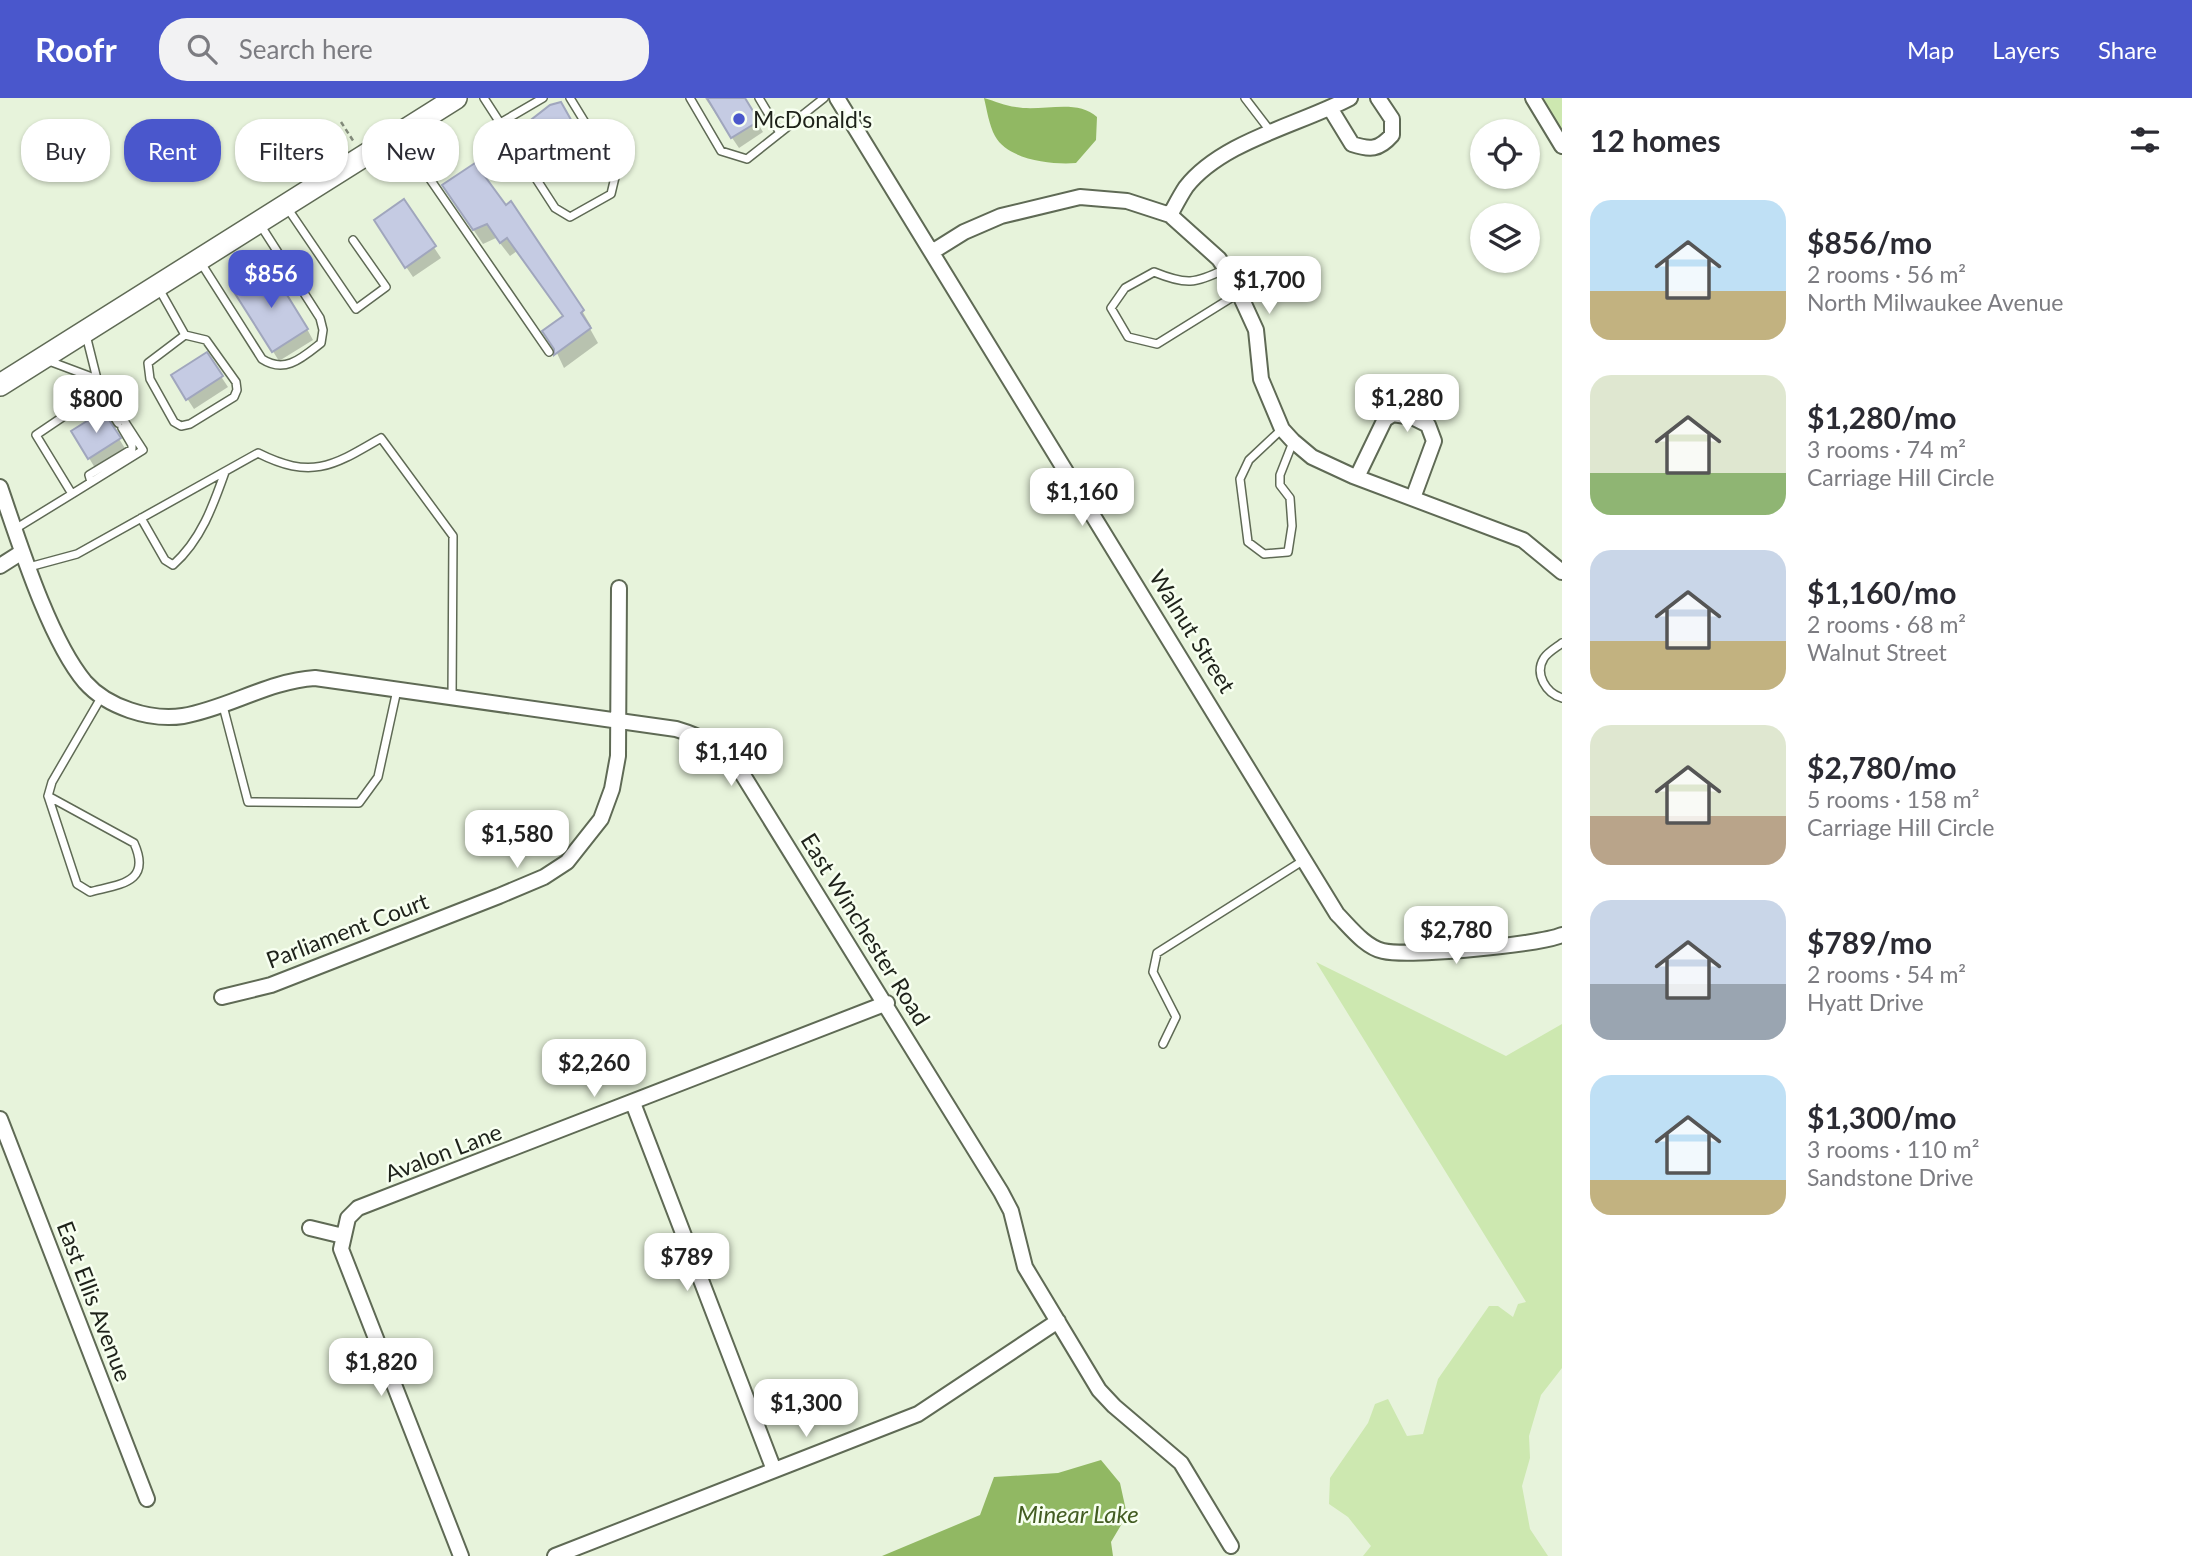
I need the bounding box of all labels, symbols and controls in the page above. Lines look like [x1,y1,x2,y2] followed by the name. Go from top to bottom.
[159,18,649,81] search box
[35,29,117,69] text: Roofr
[183,30,221,68] icon: search
[239,33,373,65] text: Search here
[1907,35,1954,64] text: Map
[1992,35,2060,64] text: Layers
[2098,35,2157,64] text: Share
[753,105,872,133] place label: McDonald's
[731,111,747,127] marker: McDonald's
[21,119,110,182] chip: Buy
[124,119,221,182] chip: Rent
[235,119,348,182] chip: Filters
[362,119,459,182] chip: New
[473,119,635,182] chip: Apartment
[1470,119,1540,273] map controls
[1470,119,1540,189] button: locate
[2126,121,2164,159] icon: filters
[1590,122,1721,158] text: 12 homes
[1470,203,1540,273] button: layers
[1807,224,1932,260] text: $856/mo
[1646,228,1730,312] icon: home
[230,250,312,310] pin: $856
[1212,256,1326,316] pin: $1,700
[244,259,298,287] text: $856
[1807,260,1966,288] text: 2 rooms · 56 m²
[1233,265,1305,293] text: $1,700
[1807,288,2063,316] text: North Milwaukee Avenue
[1350,374,1464,434] pin: $1,280
[55,376,137,435] pin: $800
[1371,383,1443,411] text: $1,280
[69,384,123,412] text: $800
[1807,399,1956,435] text: $1,280/mo
[1646,403,1730,487] icon: home
[1807,435,1966,463] text: 3 rooms · 74 m²
[1807,463,1994,491] text: Carriage Hill Circle
[1025,468,1139,528] pin: $1,160
[1046,477,1118,505] text: $1,160
[1144,564,1242,698] street label: Walnut Street
[1807,574,1956,610] text: $1,160/mo
[1646,578,1730,662] icon: home
[1807,610,1966,638] text: 2 rooms · 68 m²
[1807,638,1947,666] text: Walnut Street
[674,728,788,788] pin: $1,140
[695,737,767,765] text: $1,140
[1807,749,1956,785] text: $2,780/mo
[1646,753,1730,837] icon: home
[1807,785,1979,813] text: 5 rooms · 158 m²
[460,810,574,870] pin: $1,580
[1807,813,1994,841] text: Carriage Hill Circle
[481,819,553,847] text: $1,580
[795,828,937,1030] street label: East Winchester Road
[262,886,433,974] street label: Parliament Court
[1399,906,1513,966] pin: $2,780
[1420,915,1492,943] text: $2,780
[1807,924,1932,960] text: $789/mo
[1646,928,1730,1012] icon: home
[1807,960,1966,988] text: 2 rooms · 54 m²
[1807,988,1924,1016] text: Hyatt Drive
[537,1040,651,1099] pin: $2,260
[558,1048,630,1076] text: $2,260
[1807,1099,1956,1135] text: $1,300/mo
[1646,1103,1730,1187] icon: home
[381,1117,505,1187] street label: Avalon Lane
[1807,1135,1979,1163] text: 3 rooms · 110 m²
[1807,1163,1973,1191] text: Sandstone Drive
[52,1217,138,1385] street label: East Ellis Avenue
[646,1234,728,1293] pin: $789
[660,1242,714,1270] text: $789
[324,1338,438,1398] pin: $1,820
[345,1347,417,1375] text: $1,820
[749,1380,863,1439] pin: $1,300
[770,1388,842,1416] text: $1,300
[1017,1499,1139,1528] water label: Minear Lake

